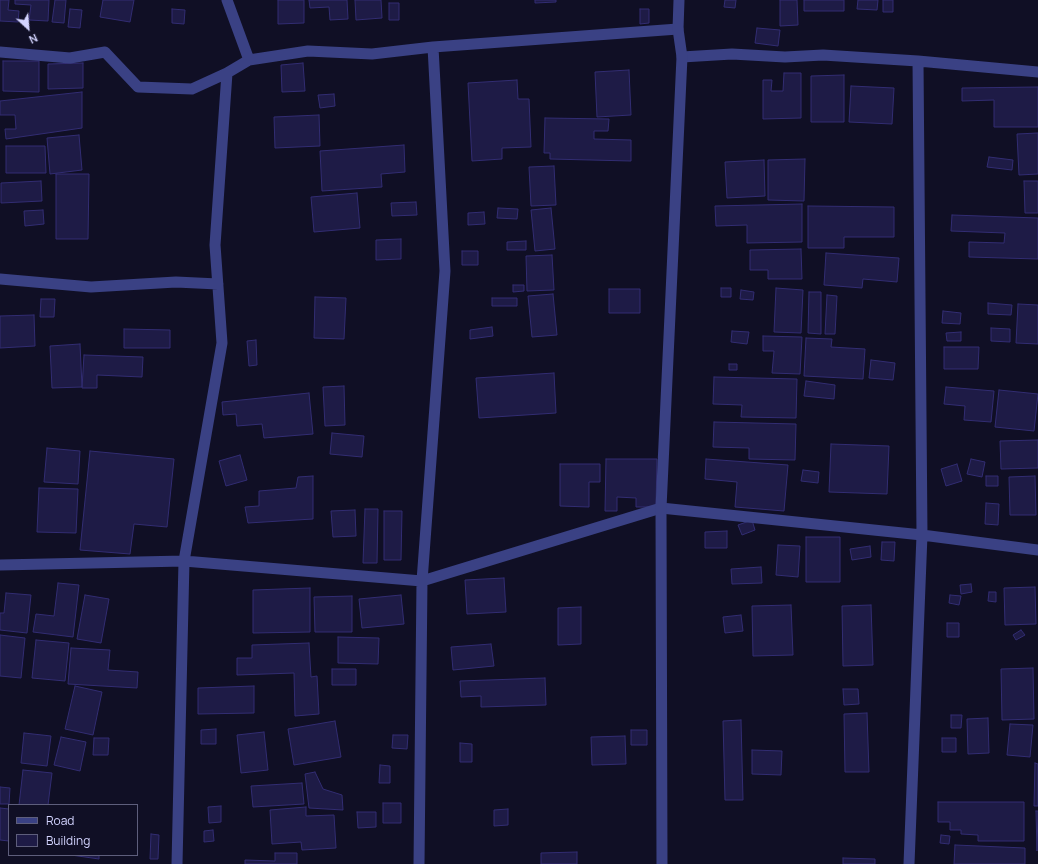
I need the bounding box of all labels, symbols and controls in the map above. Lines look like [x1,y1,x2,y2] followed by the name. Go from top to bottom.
[8,8,48,48] north arrow
[27,31,40,48] text: N
[8,804,138,856] legend
[46,812,74,829] text: Road
[46,832,90,849] text: Building

